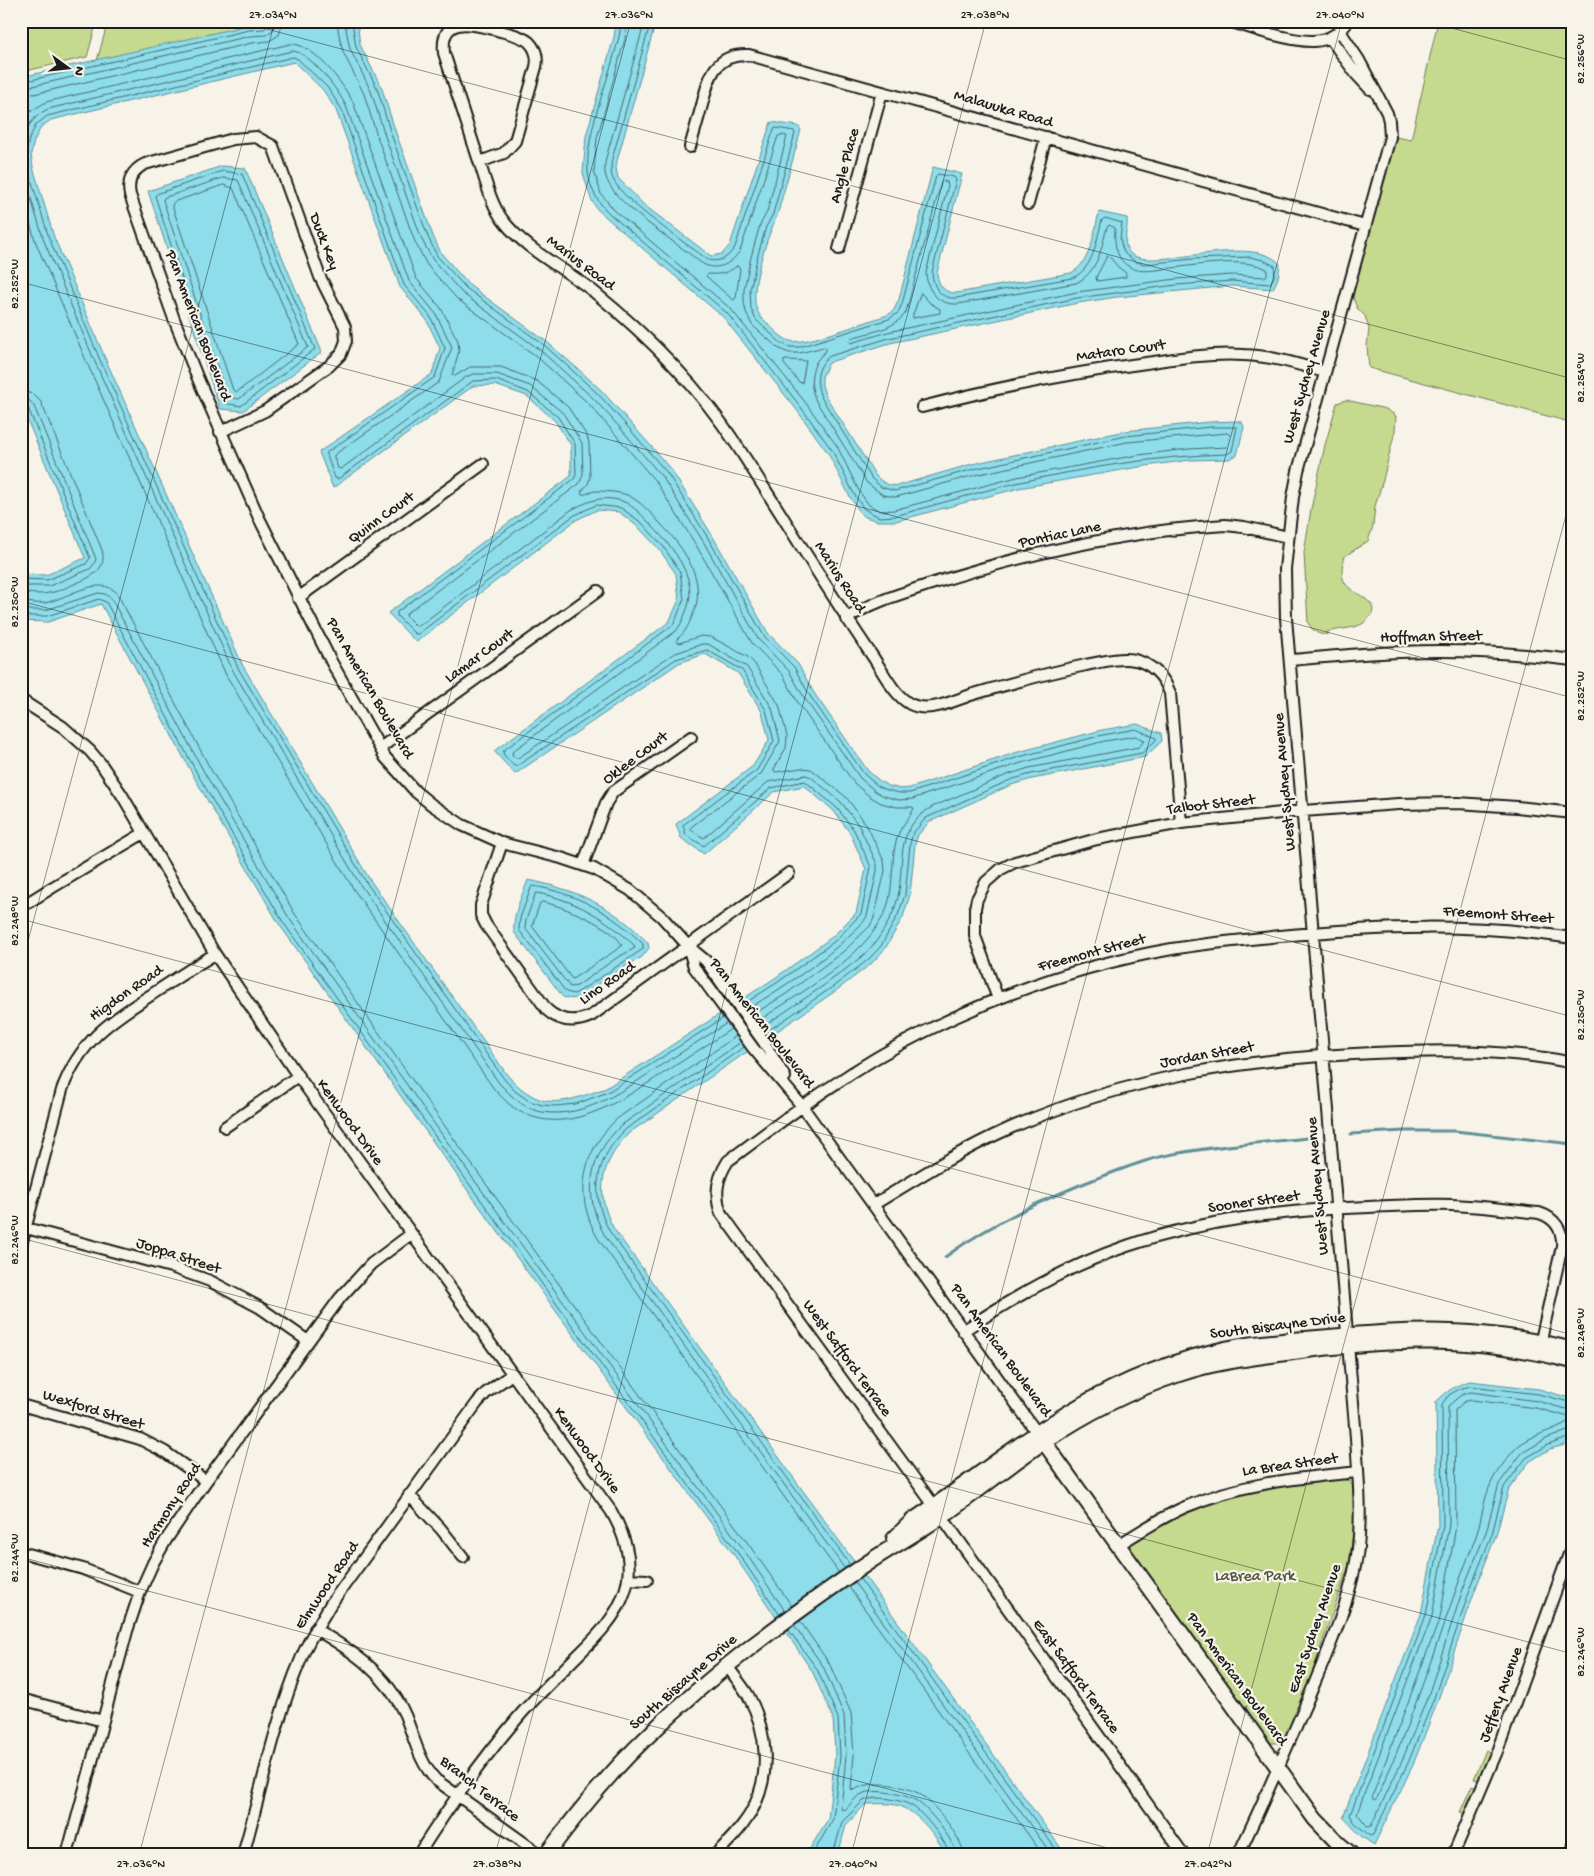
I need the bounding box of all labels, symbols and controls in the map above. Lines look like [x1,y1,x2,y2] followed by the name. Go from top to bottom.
[249,9,297,23] text: 27.034°N
[605,9,653,23] text: 27.036°N
[961,9,1010,23] text: 27.038°N
[1316,9,1364,23] text: 27.040°N
[1575,34,1589,84] text: 82.256°W
[42,42,92,92] north arrow
[69,64,88,77] text: N
[951,87,1056,134] street label: Malauuka Road
[827,126,865,205] street label: Angle Place
[303,210,343,273] street label: Duck Key
[542,232,619,297] street label: Marius Road
[159,247,235,405] street label: Pan American Boulevard
[9,259,23,309] text: 82.252°W
[1280,307,1336,446] street label: West Sydney Avenue
[1075,336,1168,368] street label: Mataro Court
[1575,353,1589,403] text: 82.254°W
[345,488,420,549] street label: Quinn Court
[1016,518,1104,554] street label: Pontiac Lane
[809,539,870,619] street label: Marius Road
[9,577,23,627] text: 82.250°W
[320,614,418,764] street label: Pan American Boulevard
[442,625,520,689] street label: Lamar Court
[1380,628,1483,648] street label: Hoffman Street
[1575,671,1589,721] text: 82.252°W
[1270,712,1301,852] street label: West Sydney Avenue
[599,727,674,790] street label: Oklee Court
[1165,791,1257,821] street label: Talbot Street
[9,896,23,946] text: 82.248°W
[1441,903,1555,929] street label: Freemont Street
[1035,930,1149,978] street label: Freemont Street
[704,954,819,1094] street label: Pan American Boulevard
[576,957,641,1010] street label: Lino Road
[86,961,169,1026] street label: Higdon Road
[1575,990,1589,1040] text: 82.250°W
[1159,1038,1257,1074] street label: Jordan Street
[311,1076,387,1170] street label: Kenwood Drive
[1303,1116,1334,1256] street label: West Sydney Avenue
[1207,1187,1302,1219] street label: Sooner Street
[9,1215,23,1265] text: 82.246°W
[133,1234,224,1280] street label: Joppa Street
[945,1280,1056,1423] street label: Pan American Boulevard
[797,1297,895,1422] street label: West Safford Terrace
[1575,1308,1589,1358] text: 82.248°W
[1209,1309,1348,1345] street label: South Biscayne Drive
[40,1387,147,1436] street label: Wexford Street
[548,1404,624,1498] street label: Kenwood Drive
[1241,1450,1340,1482] street label: La Brea Street
[137,1459,207,1552] street label: Harmony Road
[9,1533,23,1583] text: 82.244°W
[292,1537,365,1634] street label: Elmwood Road
[1285,1561,1347,1696] street label: East Sydney Avenue
[1215,1568,1297,1587] park label: LaBrea Park
[1181,1609,1292,1752] street label: Pan American Boulevard
[1027,1616,1123,1738] street label: East Safford Terrace
[1575,1627,1589,1677] text: 82.246°W
[626,1631,742,1735] street label: South Biscayne Drive
[1476,1644,1528,1745] street label: Jeffery Avenue
[434,1752,523,1828] street label: Branch Terrace
[117,1858,165,1872] text: 27.036°N
[473,1858,522,1872] text: 27.038°N
[829,1858,877,1872] text: 27.040°N
[1184,1858,1232,1872] text: 27.042°N

